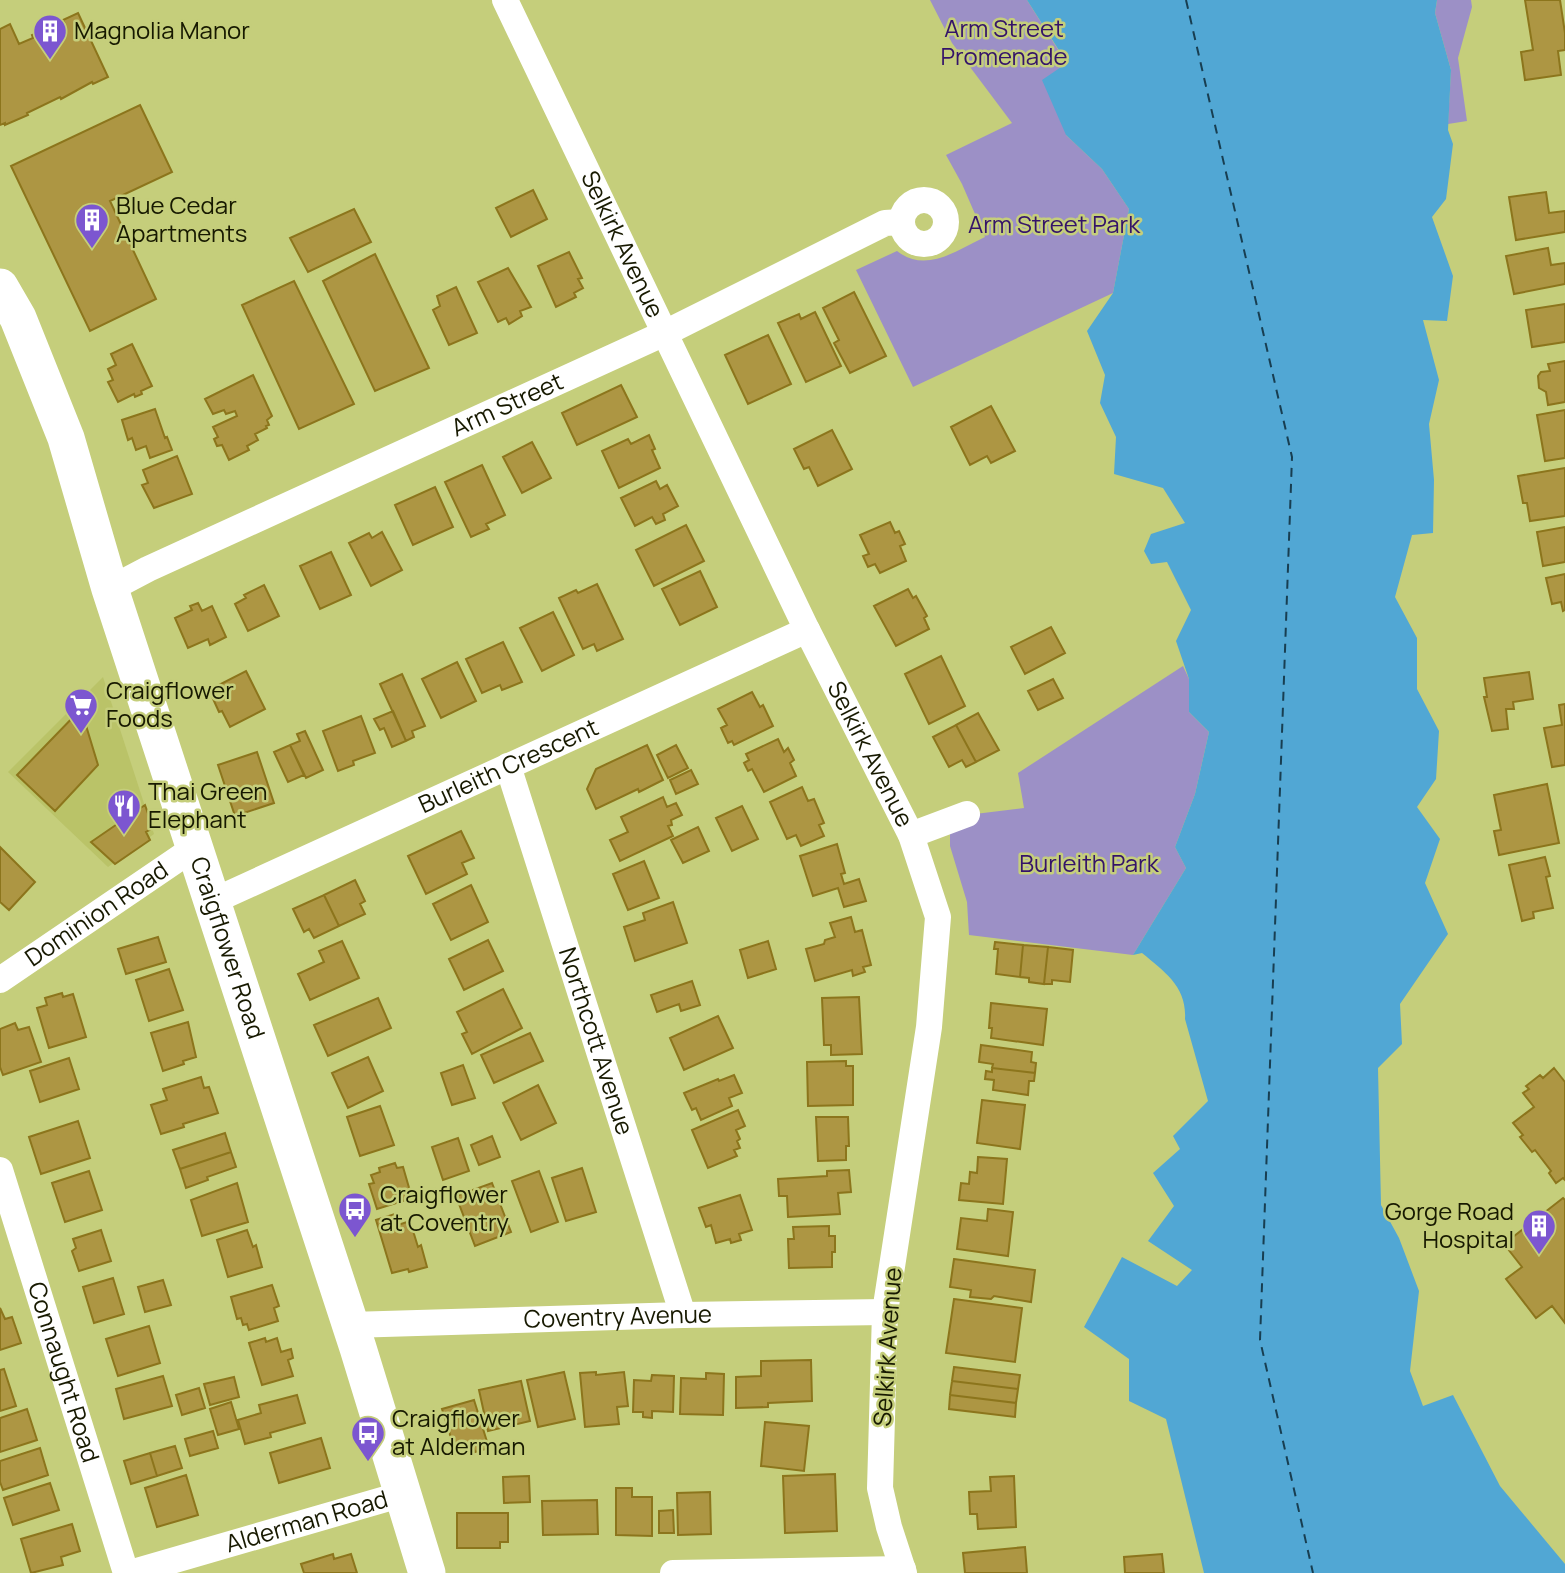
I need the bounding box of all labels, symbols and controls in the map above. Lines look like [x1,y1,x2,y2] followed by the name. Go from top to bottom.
[941,11,1067,72] park label: Arm Street Promenade
[31,12,69,61] building icon: Magnolia Manor
[74,13,250,46] place label: Magnolia Manor
[574,165,673,323] street label: Selkirk Avenue
[116,188,247,249] place label: Blue Cedar Apartments
[73,201,111,250] building icon: Blue Cedar Apartments
[968,207,1141,240] park label: Arm Street Park
[446,364,568,443] street label: Arm Street
[106,673,234,734] place label: Craigflower Foods
[821,675,922,832] street label: Selkirk Avenue
[62,686,100,735] supermarket icon: Craigflower Foods
[413,710,603,820] street label: Burleith Crescent
[148,774,268,835] place label: Thai Green Elephant
[105,787,143,836] restaurant icon: Thai Green Elephant
[1019,846,1160,879] park label: Burleith Park
[184,852,274,1043] street label: Craigflower Road
[18,853,174,973] street label: Dominion Road
[552,943,643,1139] street label: Northcott Avenue
[380,1177,509,1238] place label: Craigflower at Coventry
[336,1190,374,1239] bus stop icon: Craigflower at Coventry
[1385,1194,1514,1255] place label: Gorge Road Hospital
[1520,1207,1558,1256] building icon: Gorge Road Hospital
[864,1266,909,1428] street label: Selkirk Avenue
[21,1278,108,1466] street label: Connaught Road
[523,1297,712,1335] street label: Coventry Avenue
[392,1401,525,1462] place label: Craigflower at Alderman
[349,1414,387,1463] bus stop icon: Craigflower at Alderman
[221,1481,391,1560] street label: Alderman Road

